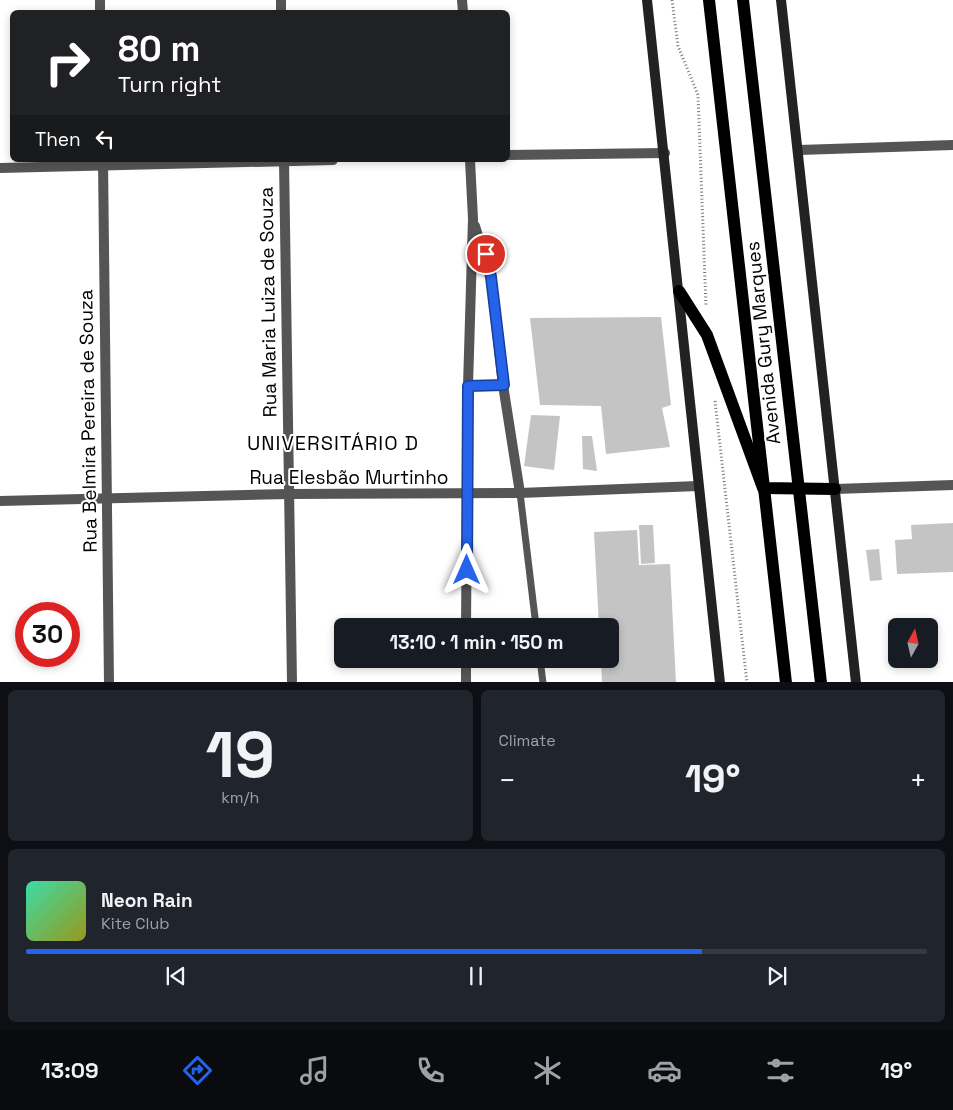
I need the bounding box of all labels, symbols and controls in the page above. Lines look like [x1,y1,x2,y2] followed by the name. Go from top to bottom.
[118,27,200,71] text: 80 m
[35,30,100,95] icon: right
[118,70,221,98] text: Turn right
[91,125,119,153] icon: left
[35,127,81,152] text: Then
[253,186,283,418] street label: Rua Maria Luiza de Souza
[465,233,507,275] pin
[472,240,500,268] icon: arrive
[740,240,786,446] street label: Avenida Gury Marques
[73,289,103,553] street label: Rua Belmira Pereira de Souza
[247,430,419,456] district label: UNIVERSITÁRIO D
[249,465,449,490] street label: Rua Elesbão Murtinho
[440,543,492,595] position arrow
[15,602,80,667] speed limit sign: 30
[888,618,938,668] north arrow
[888,618,938,668] map controls
[389,630,564,655] text: 13:10 · 1 min · 150 m
[205,713,275,796] text: 19
[499,730,556,751] text: Climate
[685,755,741,803] text: 19°
[499,762,516,798] text: −
[910,762,927,798] text: +
[221,787,259,808] text: km/h
[101,888,193,913] text: Neon Rain
[101,913,170,934] text: Kite Club
[162,962,190,990] icon: previous
[462,962,490,990] icon: pause
[763,962,791,990] icon: next
[180,1053,215,1088] icon: directions
[297,1053,332,1088] icon: music
[413,1053,448,1088] icon: phone
[530,1053,565,1088] icon: climate
[647,1053,682,1088] icon: car
[763,1053,798,1088] icon: filters
[41,1056,99,1084] text: 13:09
[880,1056,912,1084] text: 19°

